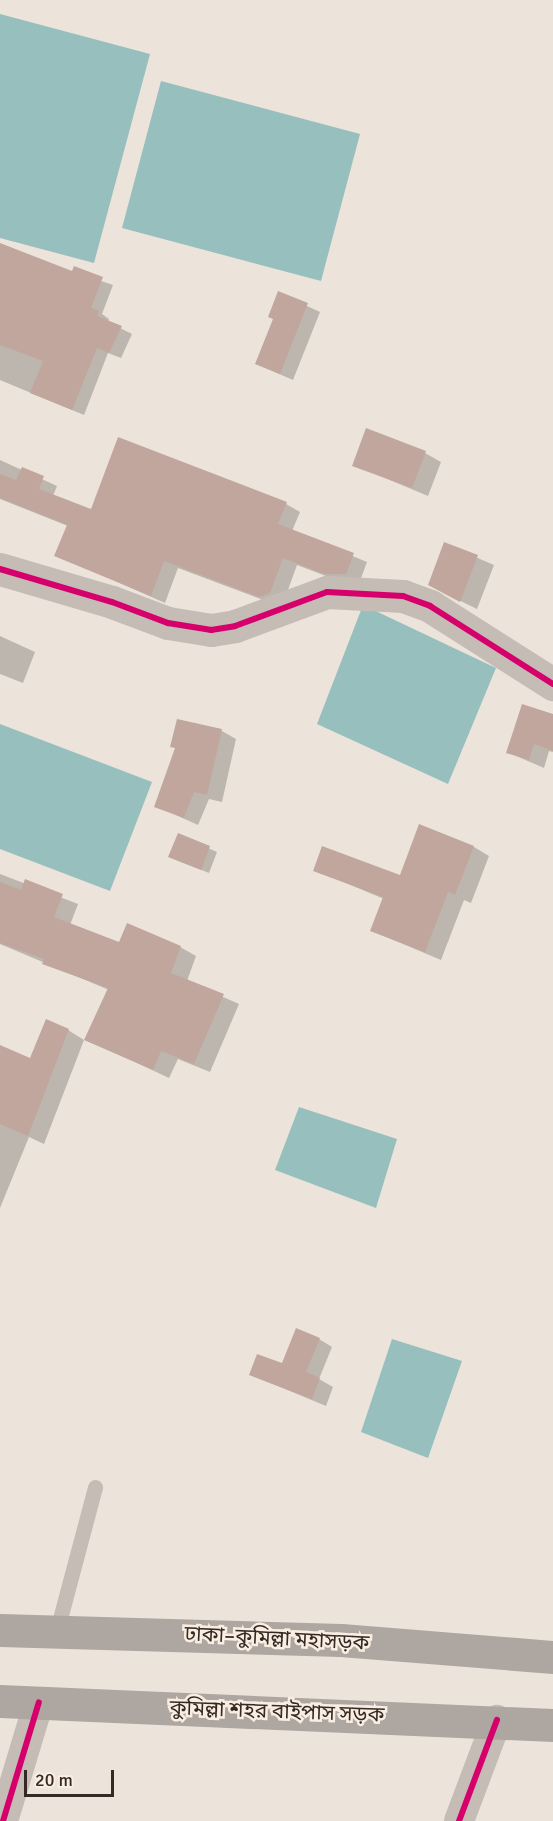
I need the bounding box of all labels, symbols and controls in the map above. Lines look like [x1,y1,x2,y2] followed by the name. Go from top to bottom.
[184,1621,370,1655] street label: ঢাকা–কুমিল্লা মহাসড়ক
[169,1695,385,1727] street label: কুমিল্লা শহর বাইপাস সড়ক
[27,1758,117,1796] scale bar
[35,1769,73,1791] text: 20 m

